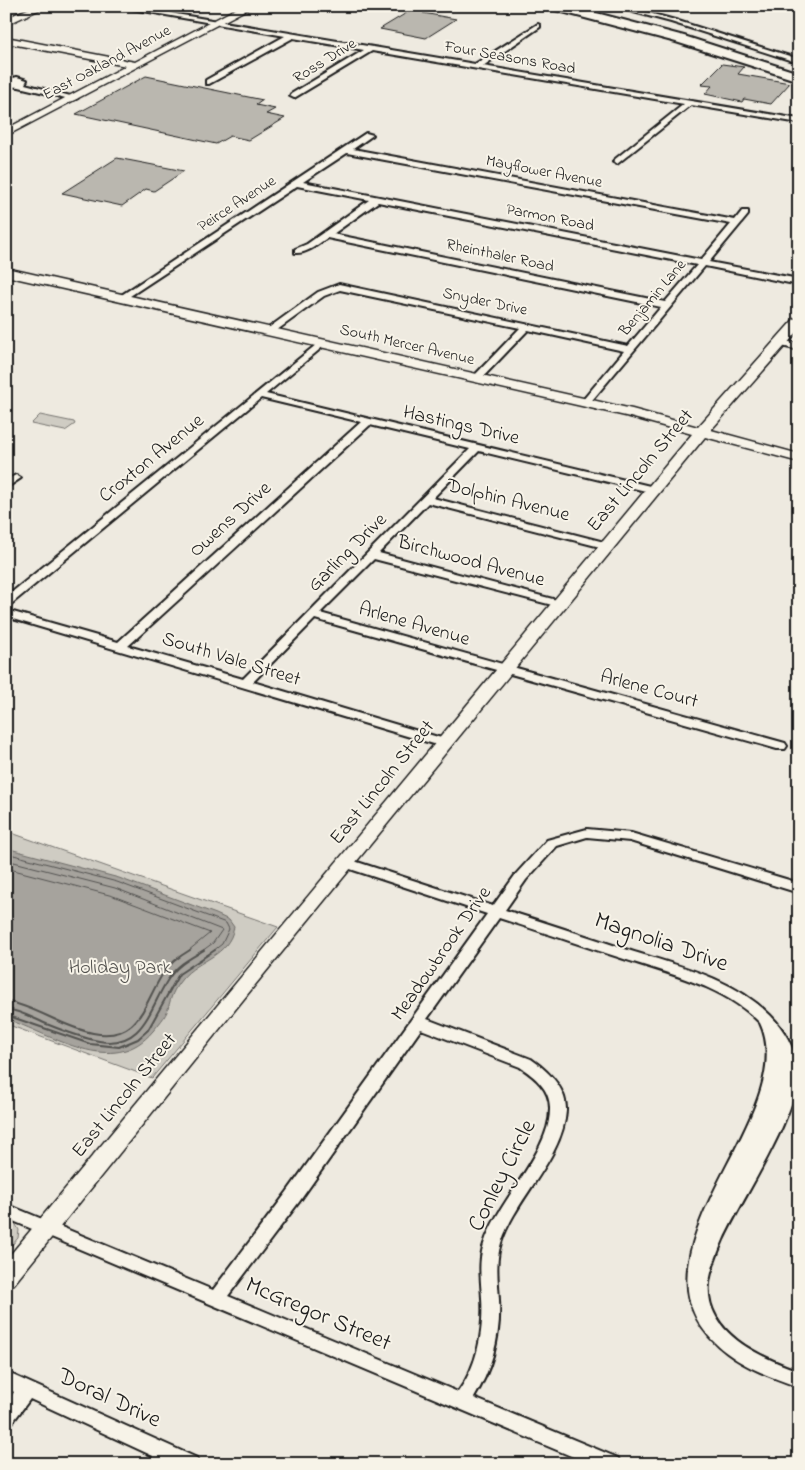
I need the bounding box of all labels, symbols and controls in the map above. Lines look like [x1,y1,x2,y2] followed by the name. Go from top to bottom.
[39,19,176,107] street label: East Oakland Avenue
[289,32,362,90] street label: Ross Drive
[442,34,577,81] street label: Four Seasons Road
[484,149,605,195] street label: Mayflower Avenue
[193,169,282,238] street label: Peirce Avenue
[504,198,596,238] street label: Parmon Road
[444,233,556,279] street label: Rheinthaler Road
[613,253,693,343] street label: Benjamin Lane
[440,281,530,323] street label: Snyder Drive
[337,318,478,372] street label: South Mercer Avenue
[400,399,522,454] street label: Hastings Drive
[581,403,701,539] street label: East Lincoln Street
[93,407,211,511] street label: Croxton Avenue
[442,471,573,530] street label: Dolphin Avenue
[183,475,279,565] street label: Owens Drive
[302,507,395,600] street label: Garling Drive
[393,528,548,596] street label: Birchwood Avenue
[355,595,473,655] street label: Arlene Avenue
[158,625,304,695] street label: South Vale Street
[597,663,701,717] street label: Arlene Court
[324,714,443,852] street label: East Lincoln Street
[385,881,499,1027] street label: Meadowbrook Drive
[589,904,733,982] street label: Magnolia Drive
[69,954,172,983] park label: Holiday Park
[66,1027,185,1165] street label: East Lincoln Street
[460,1113,547,1239] street label: Conley Circle
[240,1268,396,1362] street label: McGregor Street
[51,1359,167,1438] street label: Doral Drive

